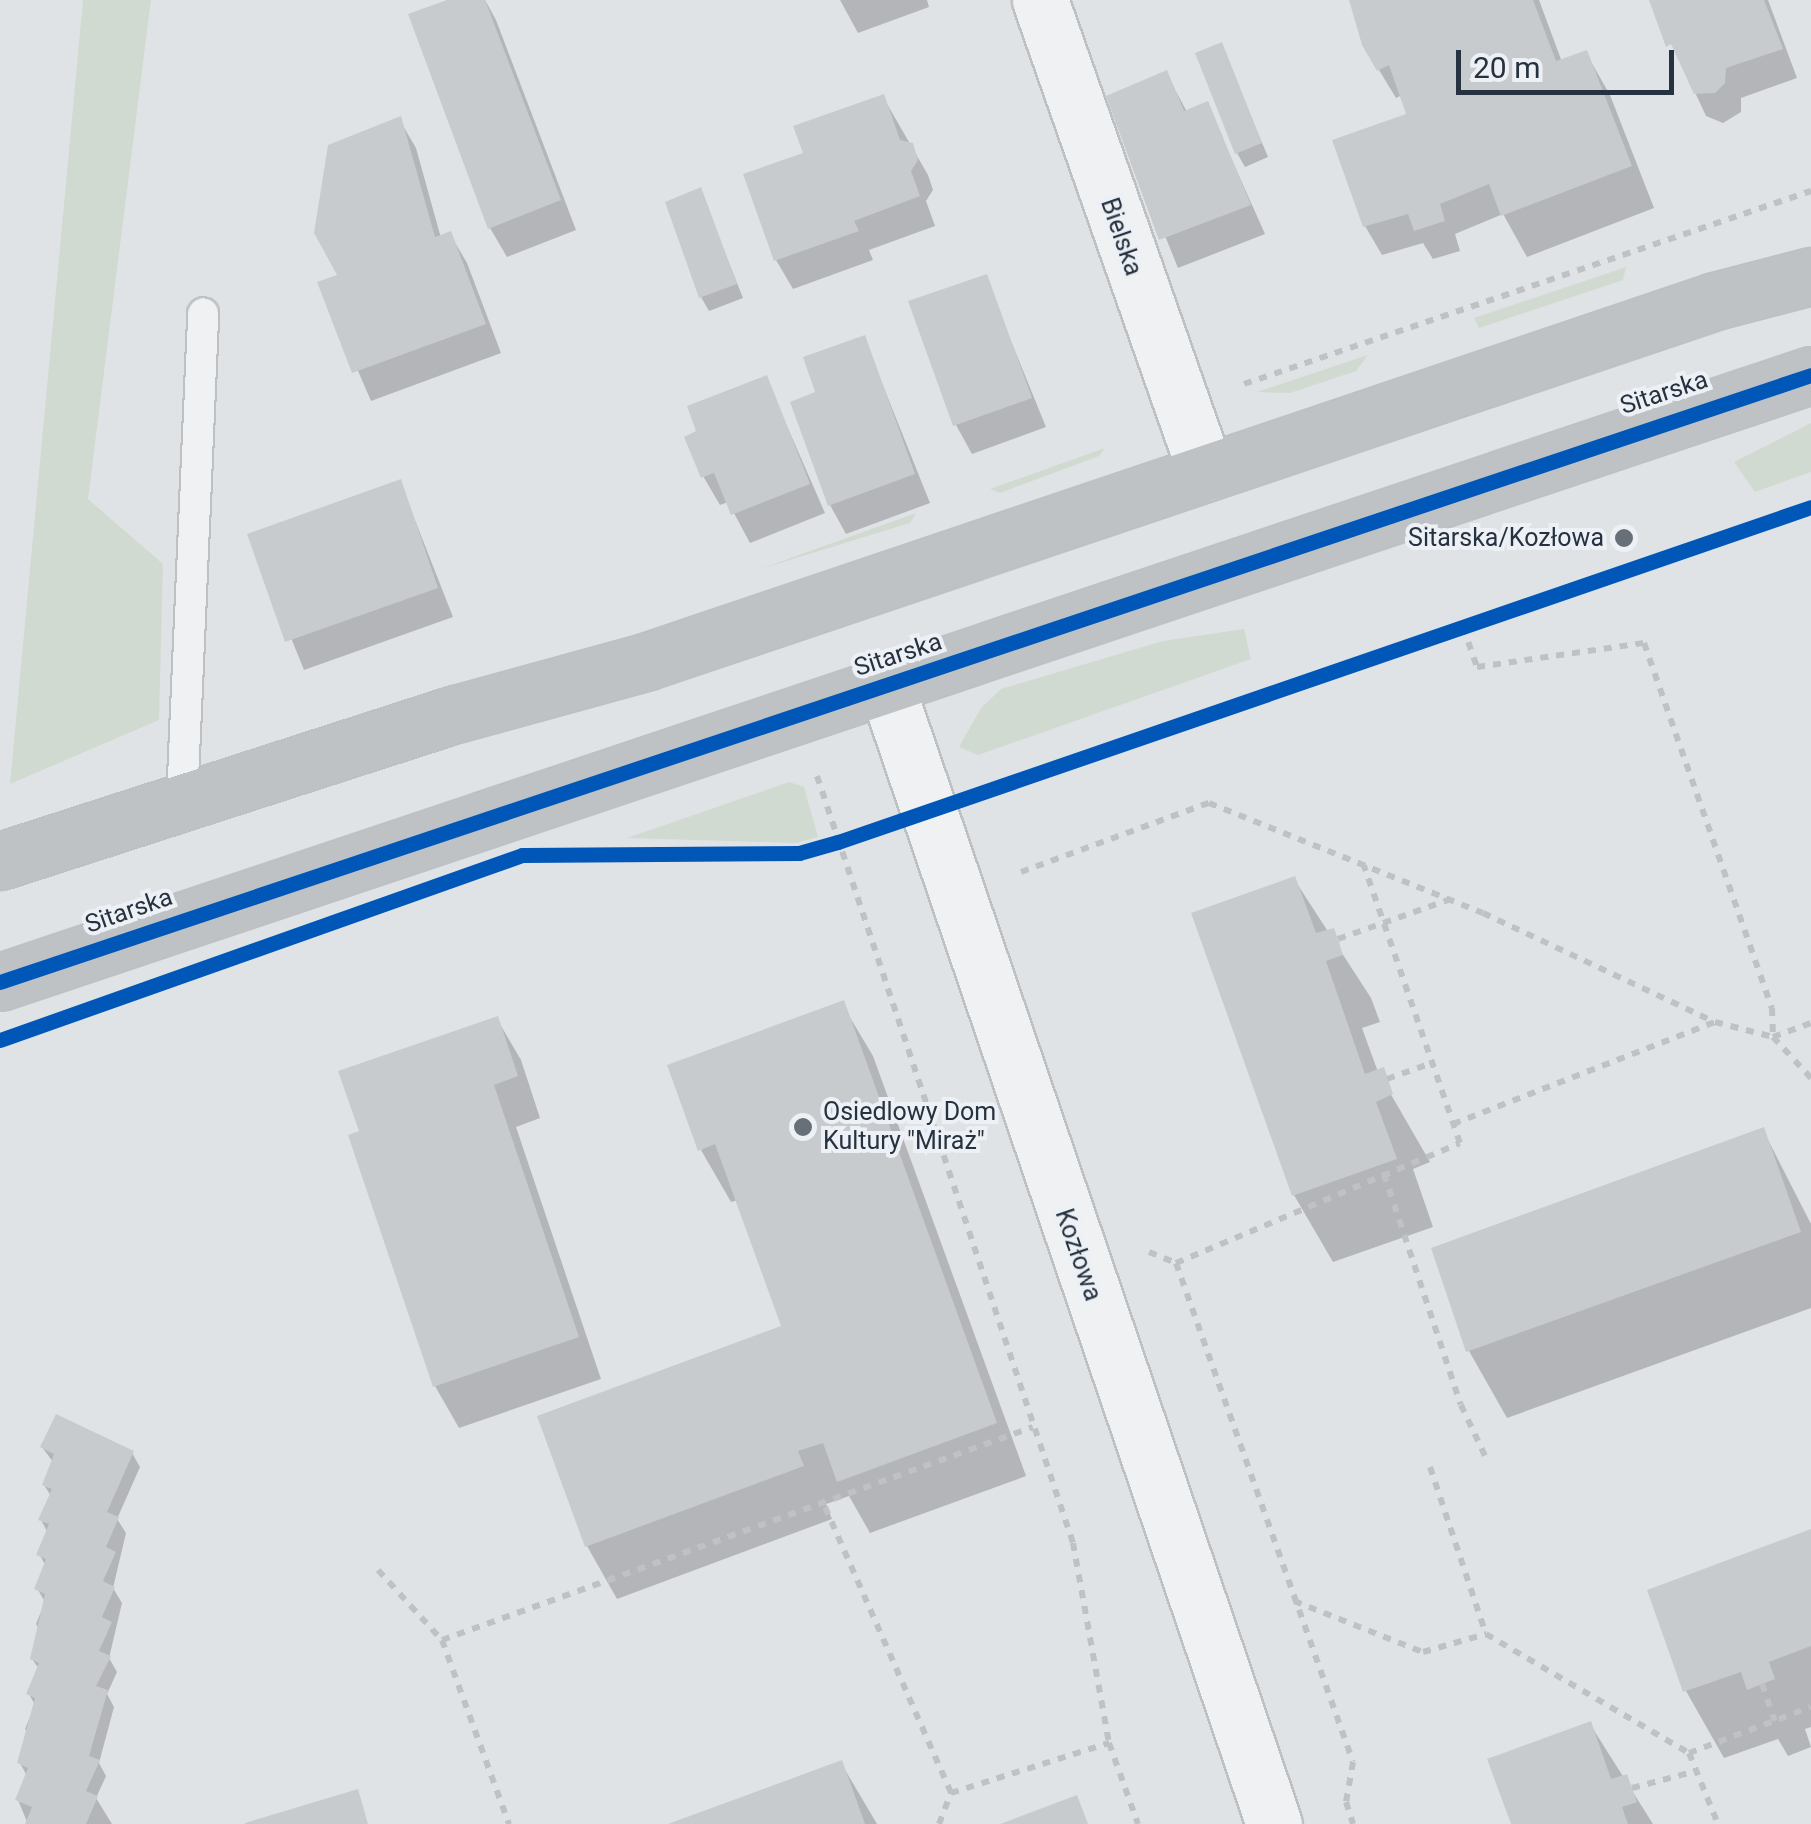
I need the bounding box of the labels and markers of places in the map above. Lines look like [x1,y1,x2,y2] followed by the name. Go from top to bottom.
[1408,523,1604,553] place label: Sitarska/Kozłowa
[1613,527,1635,549] marker: Sitarska/Kozłowa
[823,1098,996,1157] place label: Osiedlowy Dom Kultury "Miraż"
[792,1116,814,1138] marker: Osiedlowy Dom Kultury "Miraż"

